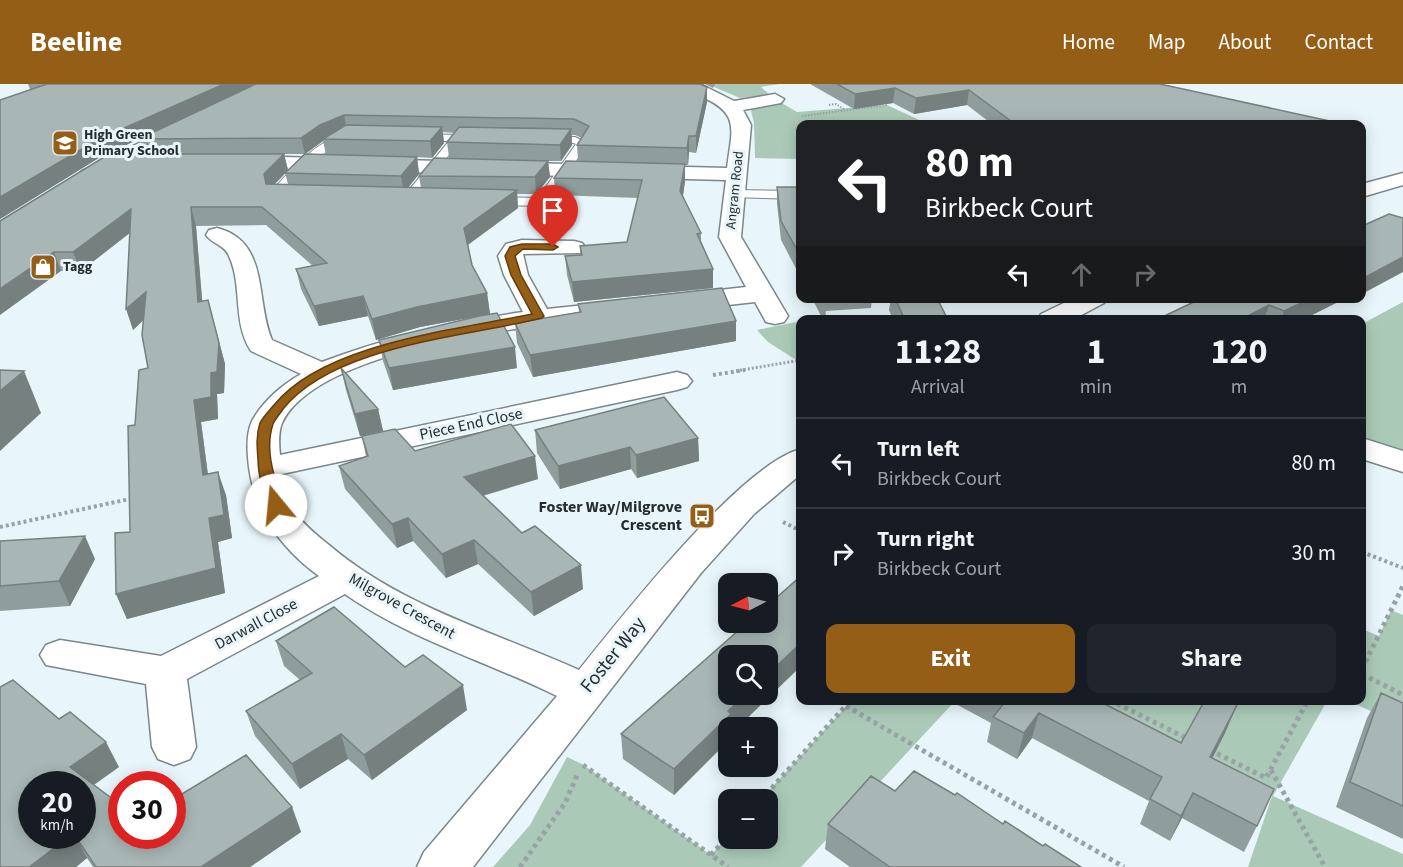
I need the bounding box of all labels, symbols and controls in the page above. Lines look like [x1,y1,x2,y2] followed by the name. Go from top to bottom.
[30,22,122,62] text: Beeline
[1062,27,1115,57] text: Home
[1148,27,1186,57] text: Map
[1219,27,1271,57] text: About
[1304,27,1373,57] text: Contact
[84,125,179,161] place label: High Green Primary School
[50,128,80,158] school or university icon: High Green Primary School
[925,133,1014,193] text: 80 m
[826,144,904,222] icon: left
[721,150,749,230] street label: Angram Road
[527,185,578,247] pin
[925,189,1093,228] text: Birkbeck Court
[536,194,569,227] icon: arrive
[28,252,58,282] shop icon: Tagg
[63,257,93,277] place label: Tagg
[1002,258,1035,291] icon: left
[1065,258,1098,291] icon: ahead
[1128,258,1161,291] icon: right
[894,326,981,377] text: 11:28
[1086,326,1105,377] text: 1
[1211,326,1268,377] text: 120
[911,373,965,401] text: Arrival
[1080,373,1112,401] text: min
[1231,373,1247,401] text: m
[417,402,525,446] street label: Piece End Close
[877,433,959,465] text: Turn left
[826,447,859,480] icon: left
[1291,447,1336,479] text: 80 m
[877,465,1001,493] text: Birkbeck Court
[244,473,308,537] position arrow
[538,496,682,536] place label: Foster Way/Milgrove Crescent
[687,501,717,531] bus stop icon: Foster Way/Milgrove Crescent
[877,523,974,555] text: Turn right
[826,537,859,570] icon: right
[1291,537,1336,569] text: 30 m
[877,555,1001,583] text: Birkbeck Court
[345,568,460,645] street label: Milgrove Crescent
[718,573,778,633] north arrow
[718,573,778,849] map controls
[211,593,301,655] street label: Darwall Close
[574,610,653,699] street label: Foster Way
[826,624,1075,693] button: Exit
[1087,624,1336,693] button: Share
[718,645,778,705] button: search
[718,717,778,777] button: +
[108,771,186,849] speed limit sign: 30
[41,781,73,824] text: 20
[718,789,778,849] button: −
[40,815,74,836] text: km/h

